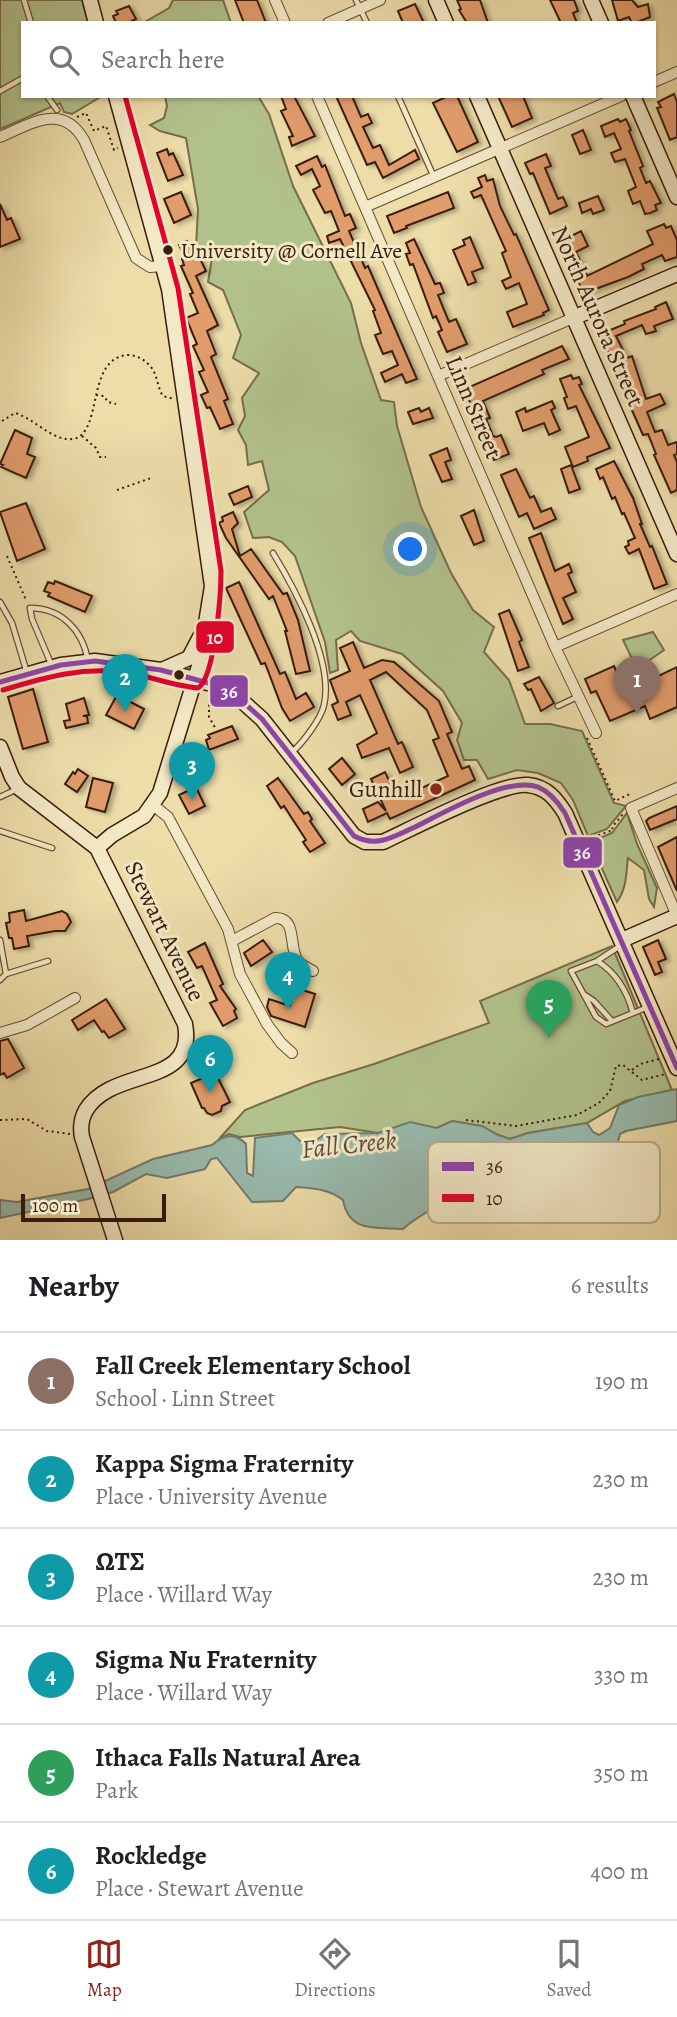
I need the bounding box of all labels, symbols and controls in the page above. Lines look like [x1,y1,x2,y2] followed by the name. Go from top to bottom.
[21,21,656,98] search box
[45,41,83,79] icon: search
[101,42,225,77] text: Search here
[544,221,652,412] street label: North Aurora Street
[181,236,402,266] place label: University @ Cornell Ave
[161,243,175,257] marker: University @ Cornell Ave
[438,351,510,463] street label: Linn Street
[393,532,427,566] your location
[195,620,235,654] line badge: 10
[207,625,224,651] text: 10
[102,654,148,712] pin: 2
[614,656,660,714] pin: 1
[172,668,186,682] unlabelled marker
[209,674,249,708] line badge: 36
[220,679,238,705] text: 36
[169,742,215,800] pin: 3
[349,773,422,805] place label: Gunhill
[428,781,444,797] marker: Gunhill
[562,836,603,869] line badge: 36
[573,840,591,866] text: 36
[117,855,213,1007] street label: Stewart Avenue
[265,952,311,1010] pin: 4
[526,980,572,1038] pin: 5
[187,1035,233,1093] pin: 6
[300,1122,398,1167] water label: Fall Creek
[428,1142,660,1223] legend
[486,1154,503,1180] text: 36
[486,1186,503,1212] text: 10
[21,1191,166,1223] scale bar
[32,1193,78,1219] text: 100 m
[28,1266,119,1306] text: Nearby
[571,1270,649,1301] text: 6 results
[95,1348,411,1383] text: Fall Creek Elementary School
[47,1366,55,1397] text: 1
[595,1366,649,1397] text: 190 m
[95,1383,275,1414] text: School · Linn Street
[95,1446,353,1481] text: Kappa Sigma Fraternity
[45,1464,57,1495] text: 2
[593,1464,649,1495] text: 230 m
[95,1481,327,1512] text: Place · University Avenue
[95,1544,145,1579] text: ΩΤΣ
[46,1562,56,1593] text: 3
[593,1562,649,1593] text: 230 m
[95,1579,272,1610] text: Place · Willard Way
[95,1642,316,1677] text: Sigma Nu Fraternity
[46,1660,56,1691] text: 4
[594,1660,649,1691] text: 330 m
[95,1677,272,1708] text: Place · Willard Way
[95,1740,361,1775] text: Ithaca Falls Natural Area
[46,1758,56,1789] text: 5
[594,1758,649,1789] text: 350 m
[95,1775,138,1806] text: Park
[95,1838,207,1873] text: Rockledge
[46,1856,56,1887] text: 6
[590,1856,649,1887] text: 400 m
[95,1873,303,1904] text: Place · Stewart Avenue
[85,1935,123,2003] tab: Map
[294,1935,376,2003] tab: Directions
[547,1935,592,2003] tab: Saved

